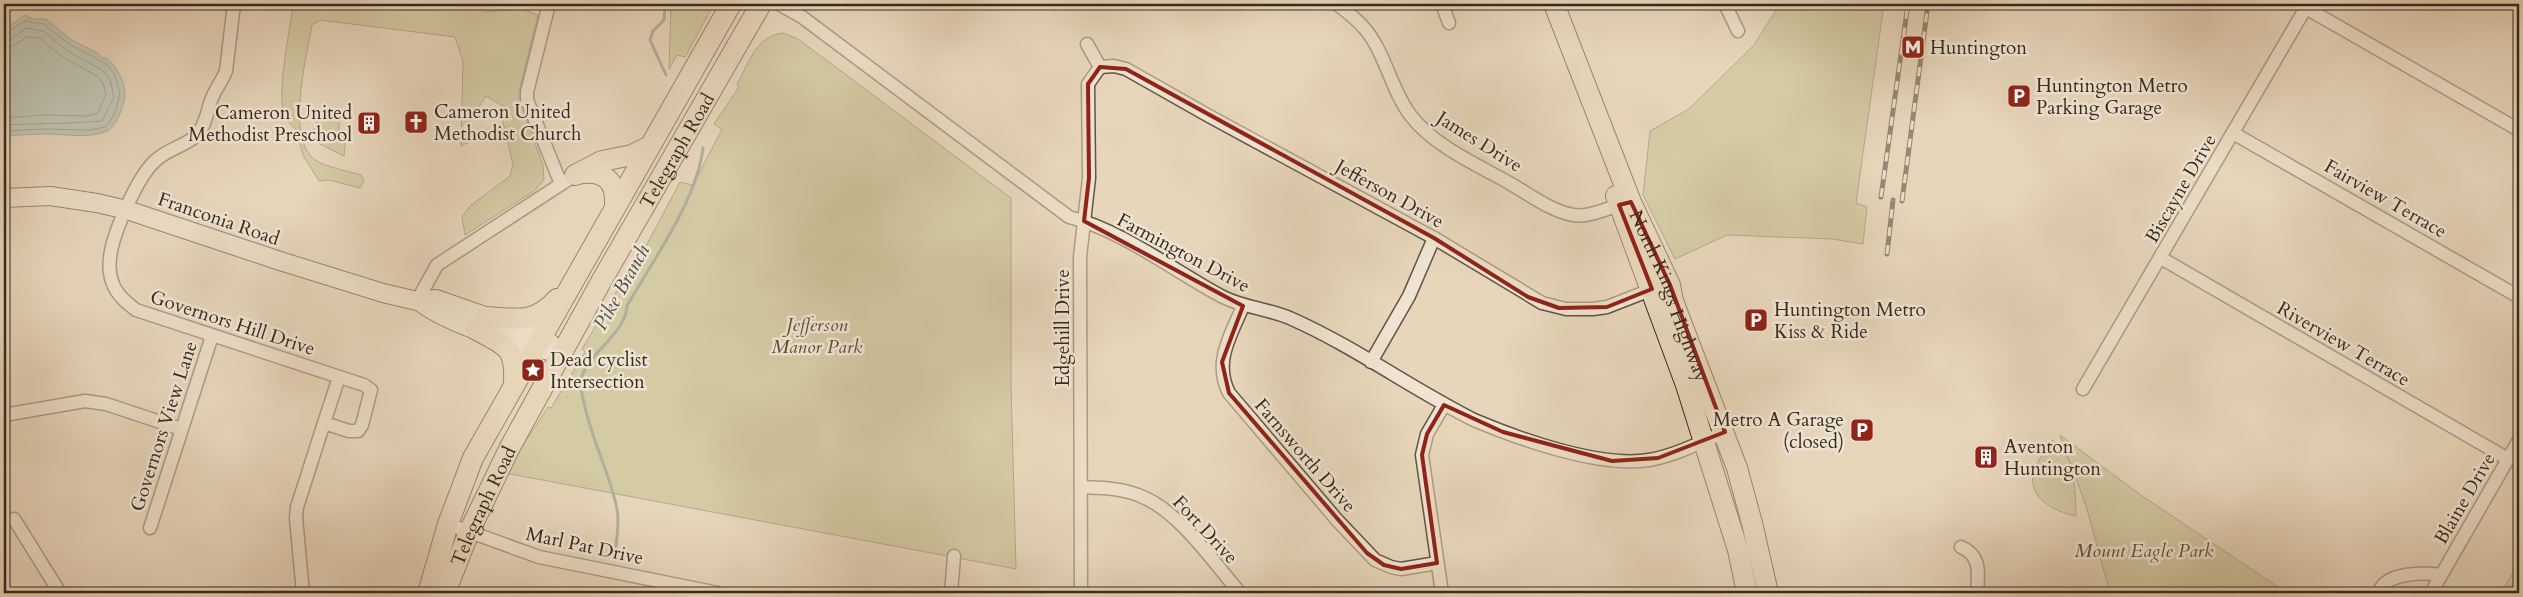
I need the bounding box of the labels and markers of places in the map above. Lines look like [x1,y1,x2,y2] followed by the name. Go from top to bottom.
[1900,34,1926,60] metro station icon: Huntington
[1930,35,2027,61] place label: Huntington
[2036,73,2188,121] place label: Huntington Metro Parking Garage
[2006,83,2032,109] parking icon: Huntington Metro Parking Garage
[434,99,582,147] place label: Cameron United Methodist Church
[188,100,352,148] place label: Cameron United Methodist Preschool
[403,109,429,135] church icon: Cameron United Methodist Church
[356,110,382,136] building icon: Cameron United Methodist Preschool
[1774,297,1926,345] place label: Huntington Metro Kiss & Ride
[1743,307,1769,333] parking icon: Huntington Metro Kiss & Ride
[550,347,647,395] place label: Dead cyclist Intersection
[520,357,546,383] place icon: Dead cyclist Intersection
[1713,407,1844,455] place label: Metro A Garage (closed)
[1849,417,1875,443] parking icon: Metro A Garage (closed)
[2004,434,2101,482] place label: Aventon Huntington
[1973,444,1999,470] building icon: Aventon Huntington

